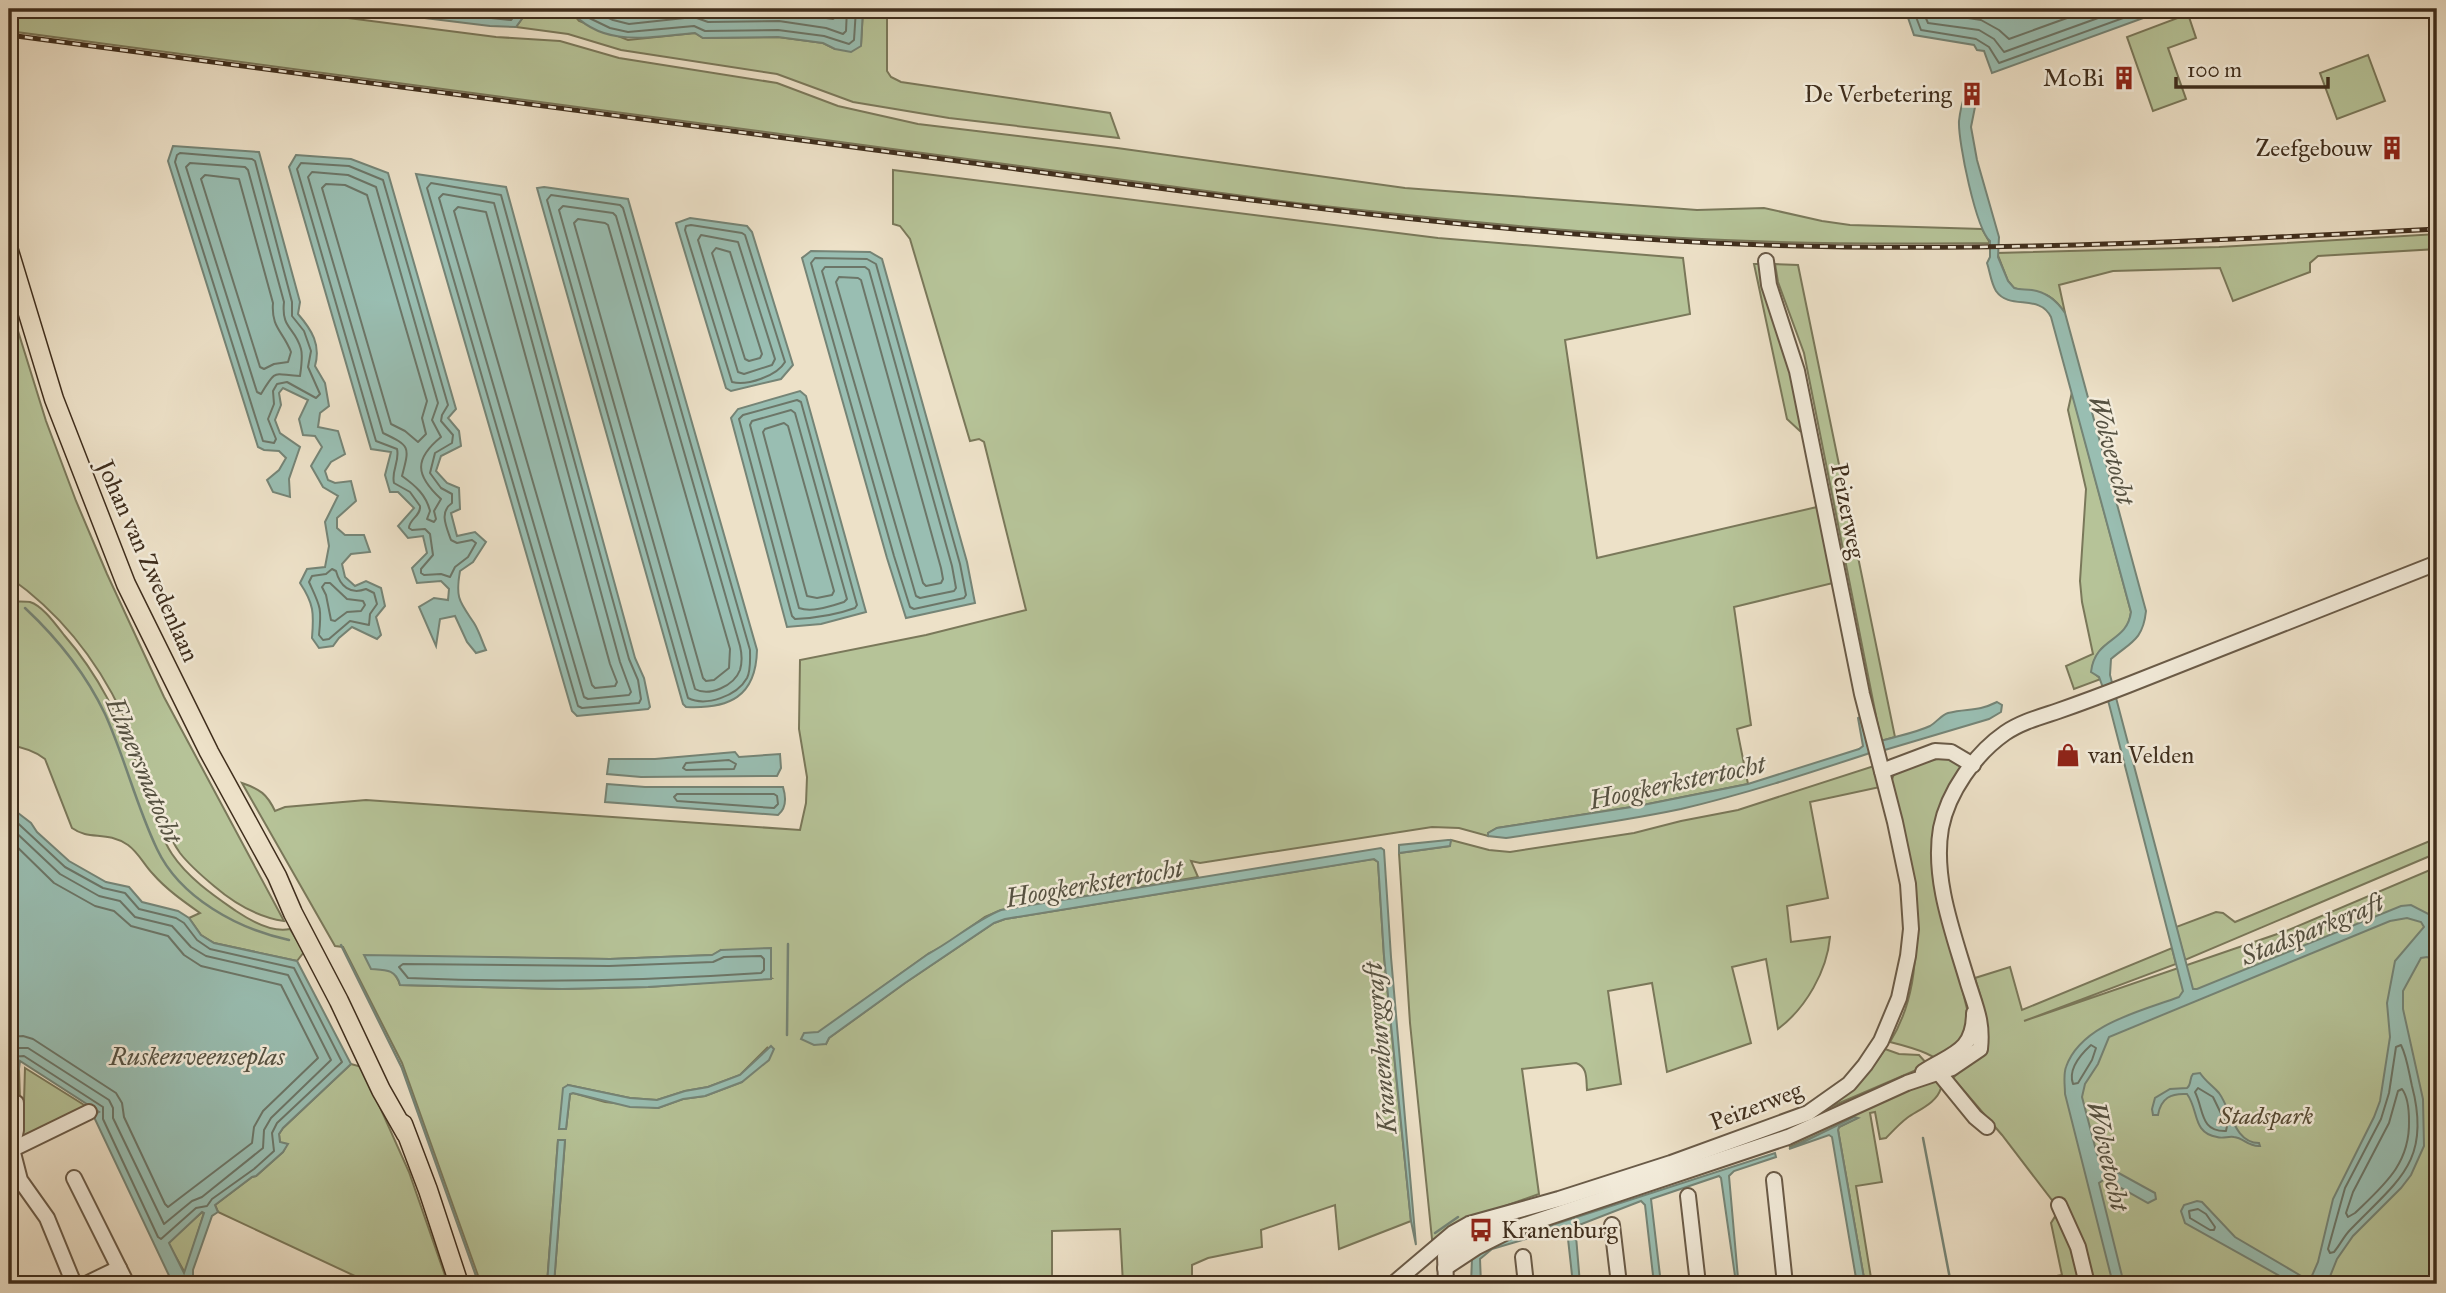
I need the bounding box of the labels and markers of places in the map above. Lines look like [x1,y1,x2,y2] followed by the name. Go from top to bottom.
[2043,63,2104,93] place label: M0Bi
[2110,64,2138,92] building icon: M0Bi
[1804,79,1953,109] place label: De Verbetering
[1958,80,1986,108] building icon: De Verbetering
[2255,133,2373,163] place label: Zeefgebouw
[2378,134,2406,162] building icon: Zeefgebouw
[2087,740,2194,770] place label: van Velden
[2054,741,2082,769] shop icon: van Velden
[1501,1215,1618,1245] place label: Kranenburg
[1467,1216,1495,1244] bus stop icon: Kranenburg

